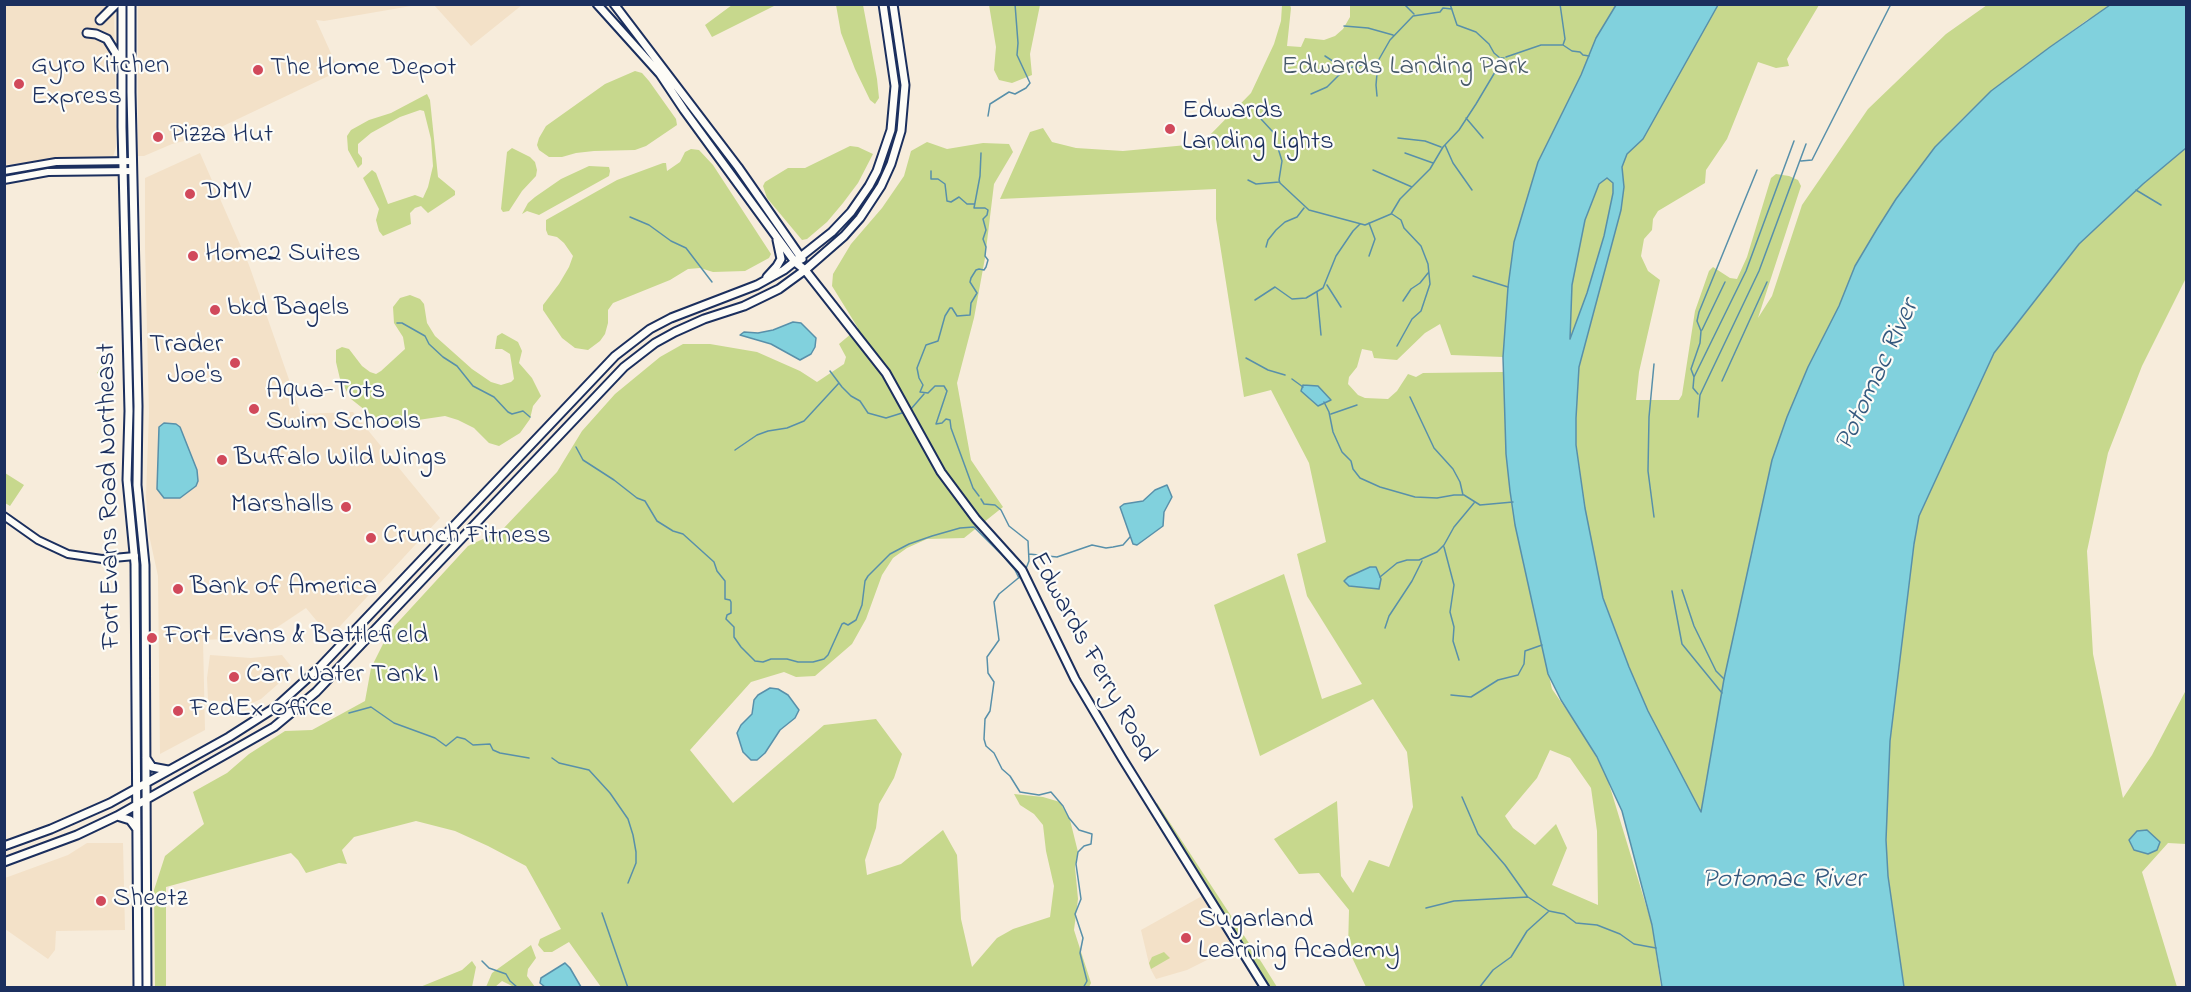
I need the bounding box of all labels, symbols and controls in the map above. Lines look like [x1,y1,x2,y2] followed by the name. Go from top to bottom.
[31,52,169,115] place label: Gyro Kitchen Express
[1282,53,1528,85] park label: Edwards Landing Park
[270,54,456,86] place label: The Home Depot
[251,63,265,77] marker: The Home Depot
[12,77,26,91] marker: Gyro Kitchen Express
[1182,97,1334,160] place label: Edwards Landing Lights
[170,121,273,153] place label: Pizza Hut
[1163,122,1177,136] marker: Edwards Landing Lights
[151,130,165,144] marker: Pizza Hut
[202,178,251,210] place label: DMV
[183,187,197,201] marker: DMV
[205,240,360,272] place label: Home2 Suites
[186,249,200,263] marker: Home2 Suites
[227,294,349,326] place label: bkd Bagels
[1829,295,1929,457] water label: Potomac River
[208,303,222,317] marker: bkd Bagels
[149,331,223,394] place label: Trader Joe's
[92,343,130,649] street label: Fort Evans Road Northeast
[228,356,242,370] marker: Trader Joe's
[266,377,421,440] place label: Aqua-Tots Swim Schools
[247,402,261,416] marker: Aqua-Tots Swim Schools
[234,444,447,476] place label: Buffalo Wild Wings
[215,453,229,467] marker: Buffalo Wild Wings
[231,491,334,523] place label: Marshalls
[339,500,353,514] marker: Marshalls
[383,522,551,554] place label: Crunch Fitness
[364,531,378,545] marker: Crunch Fitness
[1020,548,1162,768] street label: Edwards Ferry Road
[190,573,377,605] place label: Bank of America
[171,582,185,596] marker: Bank of America
[164,622,428,654] place label: Fort Evans & Battlefield
[145,631,159,645] marker: Fort Evans & Battlefield
[246,661,439,693] place label: Carr Water Tank I
[227,670,241,684] marker: Carr Water Tank I
[190,695,333,727] place label: FedEx Office
[171,704,185,718] marker: FedEx Office
[1702,864,1864,898] water label: Potomac River
[113,885,188,917] place label: Sheetz
[94,894,108,908] marker: Sheetz
[1198,906,1400,969] place label: Sugarland Learning Academy
[1179,931,1193,945] marker: Sugarland Learning Academy

